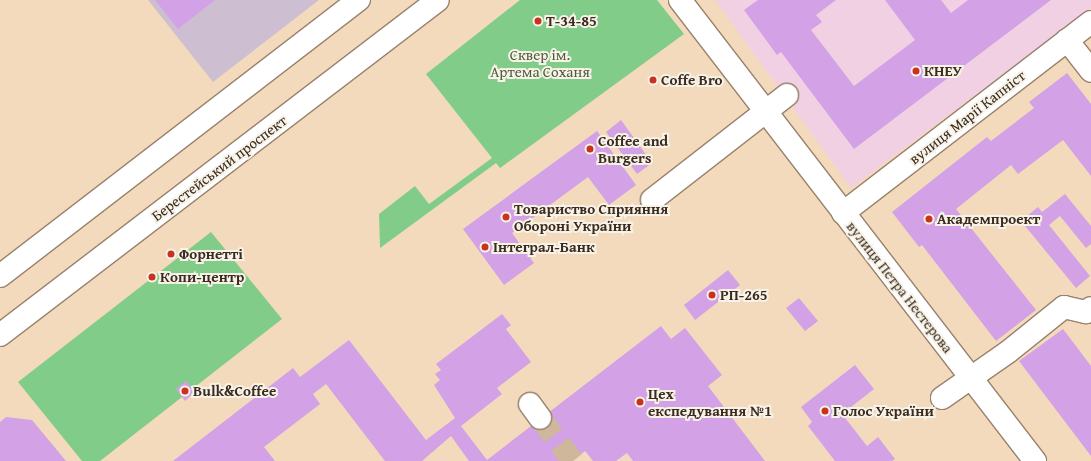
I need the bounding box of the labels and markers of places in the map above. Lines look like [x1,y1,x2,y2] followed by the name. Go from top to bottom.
[546,12,597,30] place label: Т-34-85
[533,16,543,26] marker: Т-34-85
[924,62,962,80] place label: КНЕУ
[911,66,921,76] marker: КНЕУ
[661,71,723,89] place label: Coffe Bro
[648,75,658,85] marker: Coffe Bro
[598,131,668,166] place label: Coffee and Burgers
[585,144,595,154] marker: Coffee and Burgers
[514,199,668,234] place label: Товариство Сприяння Обороні України
[937,210,1040,228] place label: Академпроект
[501,212,511,222] marker: Товариство Сприяння Обороні України
[924,214,934,224] marker: Академпроект
[493,238,595,256] place label: Інтеграл-Банк
[480,242,490,252] marker: Інтеграл-Банк
[179,245,243,263] place label: Форнетті
[166,249,176,259] marker: Форнетті
[160,268,244,286] place label: Копи-центр
[147,272,157,282] marker: Копи-центр
[720,286,768,304] place label: РП-265
[707,290,717,300] marker: РП-265
[193,382,276,400] place label: Bulk&Coffee
[648,384,772,419] place label: Цех експедування №1
[180,386,190,396] marker: Bulk&Coffee
[635,397,645,407] marker: Цех експедування №1
[833,402,934,420] place label: Голос України
[820,406,830,416] marker: Голос України

